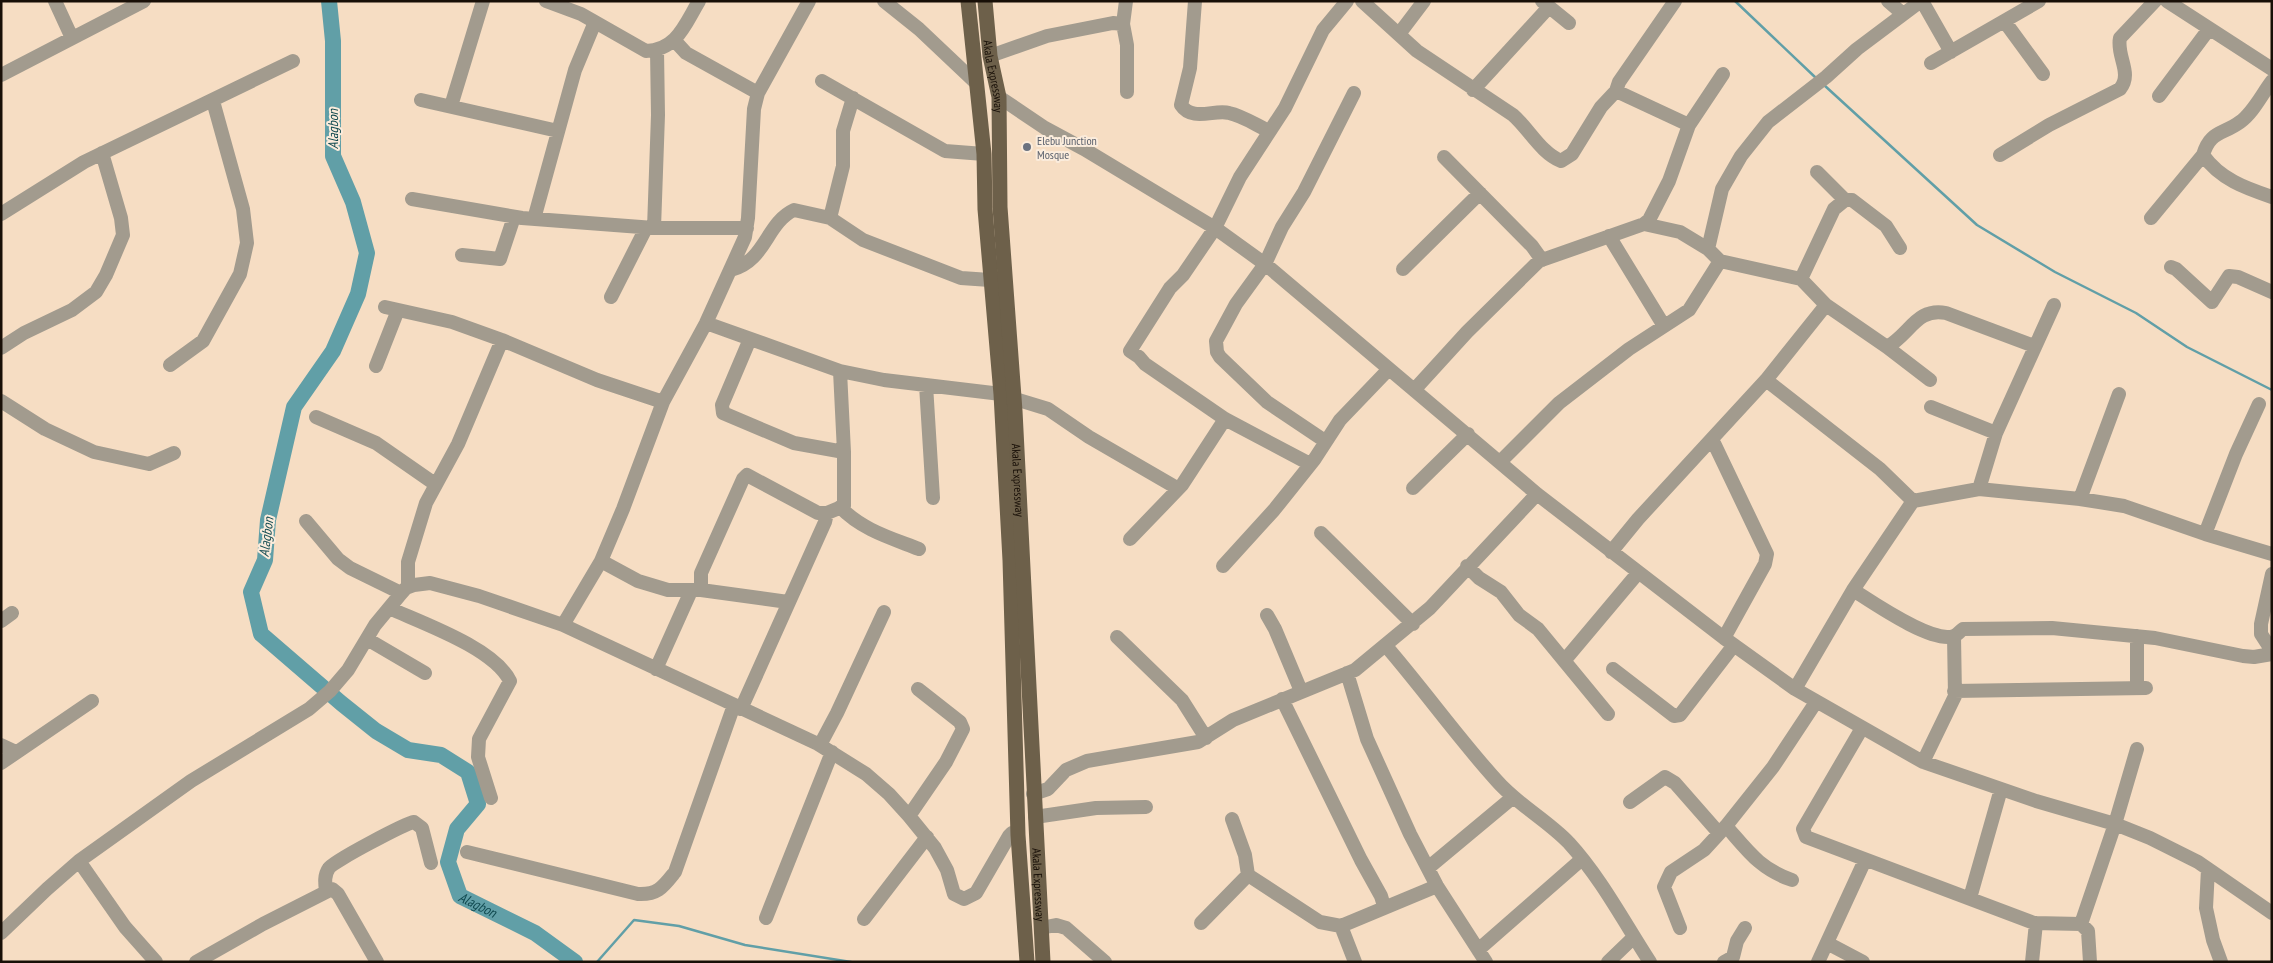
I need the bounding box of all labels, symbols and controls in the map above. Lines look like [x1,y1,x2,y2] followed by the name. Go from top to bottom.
[981,39,1007,113] street label: Akala Expressway
[324,108,342,149] water label: Alagbon
[1037,133,1097,162] place label: Elebu Junction Mosque
[1021,141,1033,153] marker: Elebu Junction Mosque
[1009,443,1028,518] street label: Akala Expressway
[255,515,277,558] water label: Alagbon
[1030,848,1048,922] street label: Akala Expressway
[456,888,500,922] water label: Alagbon

